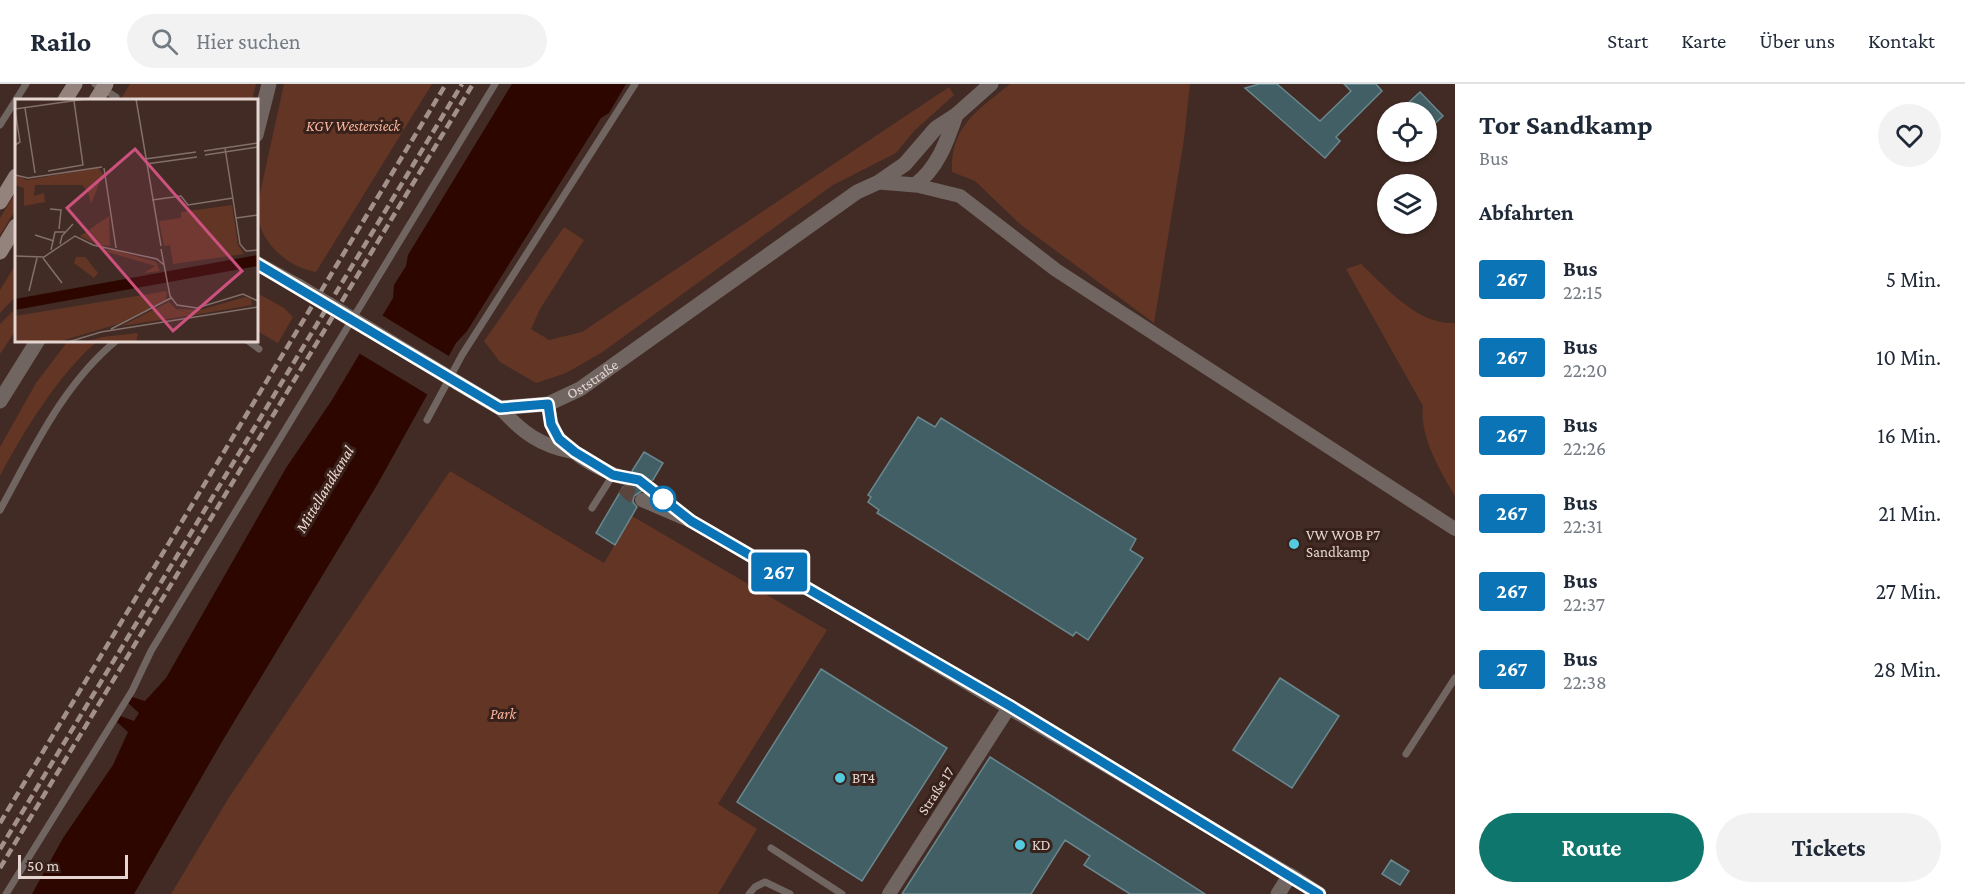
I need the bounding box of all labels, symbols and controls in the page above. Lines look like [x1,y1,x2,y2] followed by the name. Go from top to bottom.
[127,14,547,68] search box
[148,25,181,58] icon: search
[30,26,91,57] text: Railo
[196,29,301,54] text: Hier suchen
[1607,29,1648,53] text: Start
[1681,29,1726,53] text: Karte
[1759,29,1835,53] text: Über uns
[1868,29,1935,53] text: Kontakt
[15,99,258,342] inset map
[1377,102,1437,234] map controls
[1377,102,1437,162] button: locate
[1878,104,1941,167] button: heart
[1479,109,1653,140] text: Tor Sandkamp
[306,118,402,134] park label: KGV Westersieck
[1479,147,1508,169] text: Bus
[1377,174,1437,234] button: layers
[1479,200,1574,225] text: Abfahrten
[1563,256,1597,281] text: Bus
[1496,267,1528,291] text: 267
[1886,267,1941,292] text: 5 Min.
[1563,281,1603,303] text: 22:15
[1563,334,1597,359] text: Bus
[1496,345,1528,369] text: 267
[1876,345,1941,370] text: 10 Min.
[564,356,622,402] street label: Oststraße
[1563,359,1607,381] text: 22:20
[1563,412,1597,437] text: Bus
[1496,423,1528,447] text: 267
[1878,423,1941,448] text: 16 Min.
[1563,437,1606,459] text: 22:26
[291,442,358,537] water label: Mittellandkanal
[650,486,676,512] unlabelled marker
[1563,490,1597,515] text: Bus
[1496,501,1528,525] text: 267
[1878,501,1941,526] text: 21 Min.
[1563,515,1603,537] text: 22:31
[1306,527,1380,561] place label: VW WOB P7 Sandkamp
[1287,537,1301,551] marker: VW WOB P7 Sandkamp
[744,552,814,592] line badge: 267
[763,560,795,584] text: 267
[1563,568,1597,593] text: Bus
[1496,579,1528,603] text: 267
[1876,579,1941,604] text: 27 Min.
[1563,593,1605,615] text: 22:37
[1563,646,1597,671] text: Bus
[1496,657,1528,681] text: 267
[1874,657,1941,682] text: 28 Min.
[1563,671,1607,693] text: 22:38
[490,706,517,722] park label: Park
[915,764,957,818] street label: Straße 17
[852,770,875,786] place label: BT4
[833,771,847,785] marker: BT4
[1479,813,1704,882] button: Route
[1716,813,1941,882] button: Tickets
[1032,837,1051,853] place label: KD
[1013,838,1027,852] marker: KD
[18,852,128,880] scale bar
[27,857,59,874] text: 50 m

